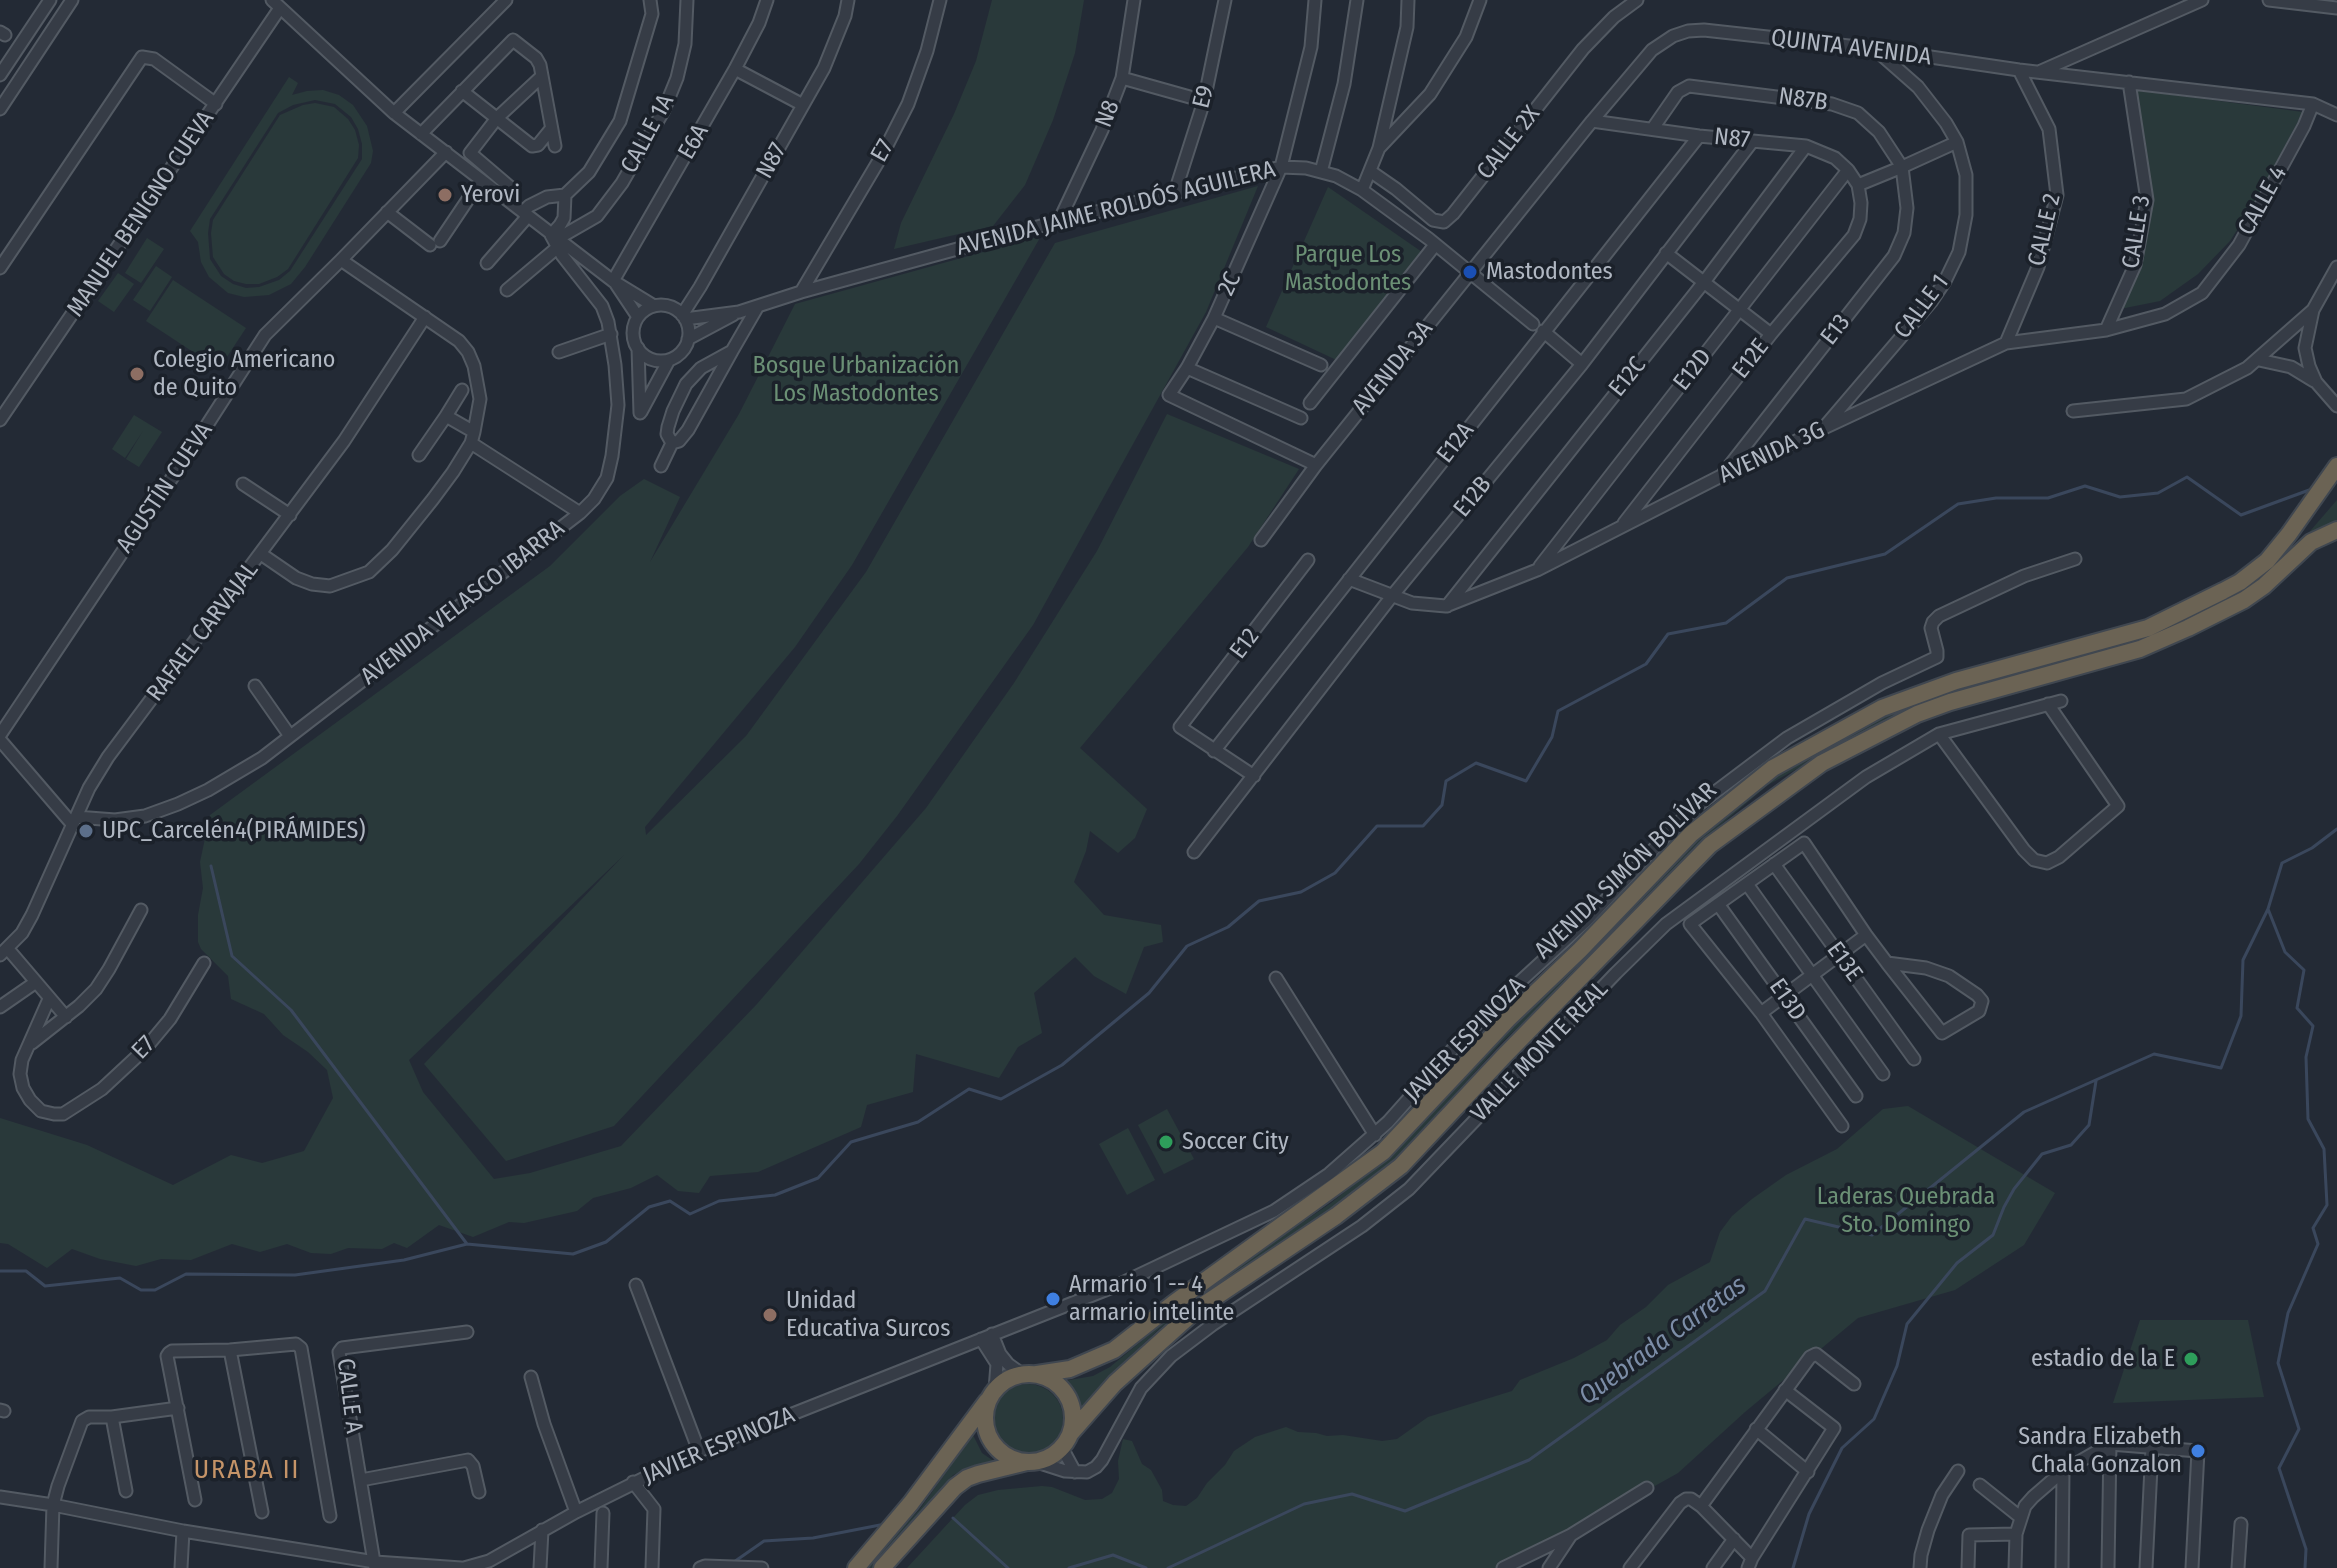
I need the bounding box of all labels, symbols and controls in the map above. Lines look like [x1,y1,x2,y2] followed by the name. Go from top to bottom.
[1769,24,1933,72] street label: QUINTA AVENIDA
[1777,82,1829,118] street label: N87B
[1187,83,1221,111] street label: E9
[615,90,681,178] street label: CALLE 1A
[1090,96,1126,132] street label: N8
[1471,101,1547,185] street label: CALLE 2X
[61,106,221,322] street label: MANUEL BENIGNO CUEVA
[673,119,715,165] street label: E6A
[1713,123,1751,155] street label: N87
[865,135,901,167] street label: E7
[751,138,793,184] street label: N87
[954,155,1278,263] street label: AVENIDA JAIME ROLDÓS AGUILERA
[2232,161,2294,241] street label: CALLE 4
[461,181,520,209] place label: Yerovi
[436,186,454,204] marker: Yerovi
[2023,191,2067,269] street label: CALLE 2
[2117,193,2157,271] street label: CALLE 3
[1285,241,1411,297] park label: Parque Los Mastodontes
[1486,258,1613,286] place label: Mastodontes
[1461,263,1479,281] marker: Mastodontes
[1212,268,1248,300] street label: 2C
[1889,269,1955,345] street label: CALLE 1
[1815,309,1857,351] street label: E13
[1347,315,1439,421] street label: AVENIDA 3A
[1727,334,1775,384] street label: E12E
[1668,344,1718,396] street label: E12D
[153,346,335,402] place label: Colegio Americano de Quito
[1603,351,1653,403] street label: E12C
[753,352,959,408] park label: Bosque Urbanización Los Mastodontes
[128,365,146,383] marker: Colegio Americano de Quito
[1715,416,1829,490] street label: AVENIDA 3G
[111,417,219,559] street label: AGUSTÍN CUEVA
[1431,417,1481,469] street label: E12A
[1448,471,1498,523] street label: E12B
[355,515,571,691] street label: AVENIDA VELASCO IBARRA
[141,557,265,707] street label: RAFAEL CARVAJAL
[1224,623,1266,665] street label: E12
[1529,777,1723,965] street label: AVENIDA SIMÓN BOLÍVAR
[102,817,366,845] place label: UPC_Carcelén4(PIRÁMIDES)
[77,822,95,840] marker: UPC_Carcelén4(PIRÁMIDES)
[1820,936,1868,988] street label: E13E
[1398,972,1532,1108] street label: JAVIER ESPINOZA
[1762,973,1812,1027] street label: E13D
[1465,976,1615,1128] street label: VALLE MONTE REAL
[126,1030,162,1066] street label: E7
[1182,1128,1289,1156] place label: Soccer City
[1157,1133,1175,1151] marker: Soccer City
[1817,1183,1995,1239] park label: Laderas Quebrada Sto. Domingo
[1573,1270,1753,1412] water label: Quebrada Carretas
[1069,1271,1234,1327] place label: Armario 1 -- 4 armario intelinte
[786,1287,950,1343] place label: Unidad Educativa Surcos
[1044,1290,1062,1308] marker: Armario 1 -- 4 armario intelinte
[761,1306,779,1324] marker: Unidad Educativa Surcos
[2031,1345,2175,1373] place label: estadio de la E
[2182,1350,2200,1368] marker: estadio de la E
[330,1357,368,1435] street label: CALLE A
[639,1401,799,1491] street label: JAVIER ESPINOZA
[2018,1423,2182,1479] place label: Sandra Elizabeth Chala Gonzalon
[2189,1442,2207,1460] marker: Sandra Elizabeth Chala Gonzalon
[194,1455,300,1487] district label: URABA II

